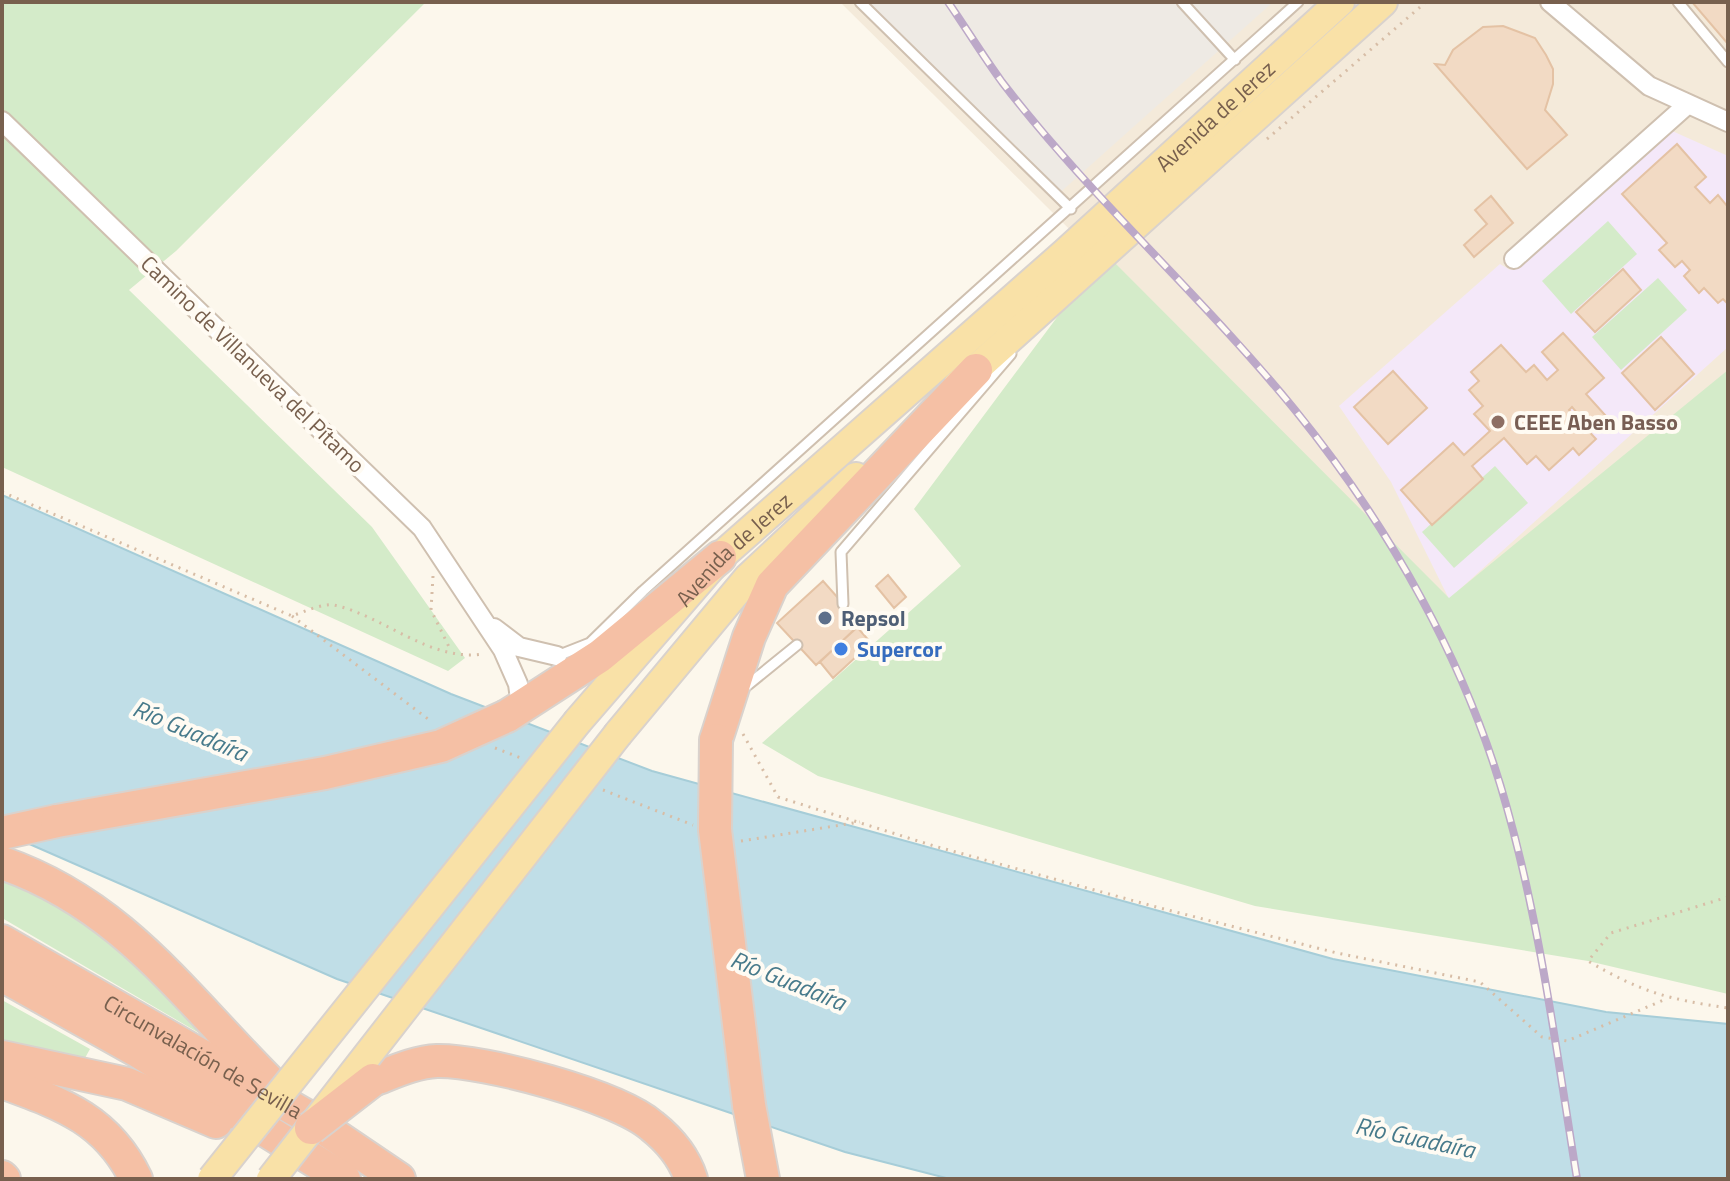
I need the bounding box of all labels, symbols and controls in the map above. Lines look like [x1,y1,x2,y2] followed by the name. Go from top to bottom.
[1148,52,1283,180] street label: Avenida de Jerez
[133,247,373,481] street label: Camino de Villanueva del Pítamo
[1514,405,1678,439] place label: CEEE Aben Basso
[1489,413,1507,431] marker: CEEE Aben Basso
[667,484,800,614] street label: Avenida de Jerez
[841,601,906,635] place label: Repsol
[816,609,834,627] marker: Repsol
[857,632,942,666] place label: Supercor
[832,640,850,658] marker: Supercor
[127,690,255,771] water label: Río Guadaíra
[725,941,853,1020] water label: Río Guadaíra
[97,986,309,1127] street label: Circunvalación de Sevilla
[1352,1107,1480,1168] water label: Río Guadaíra

